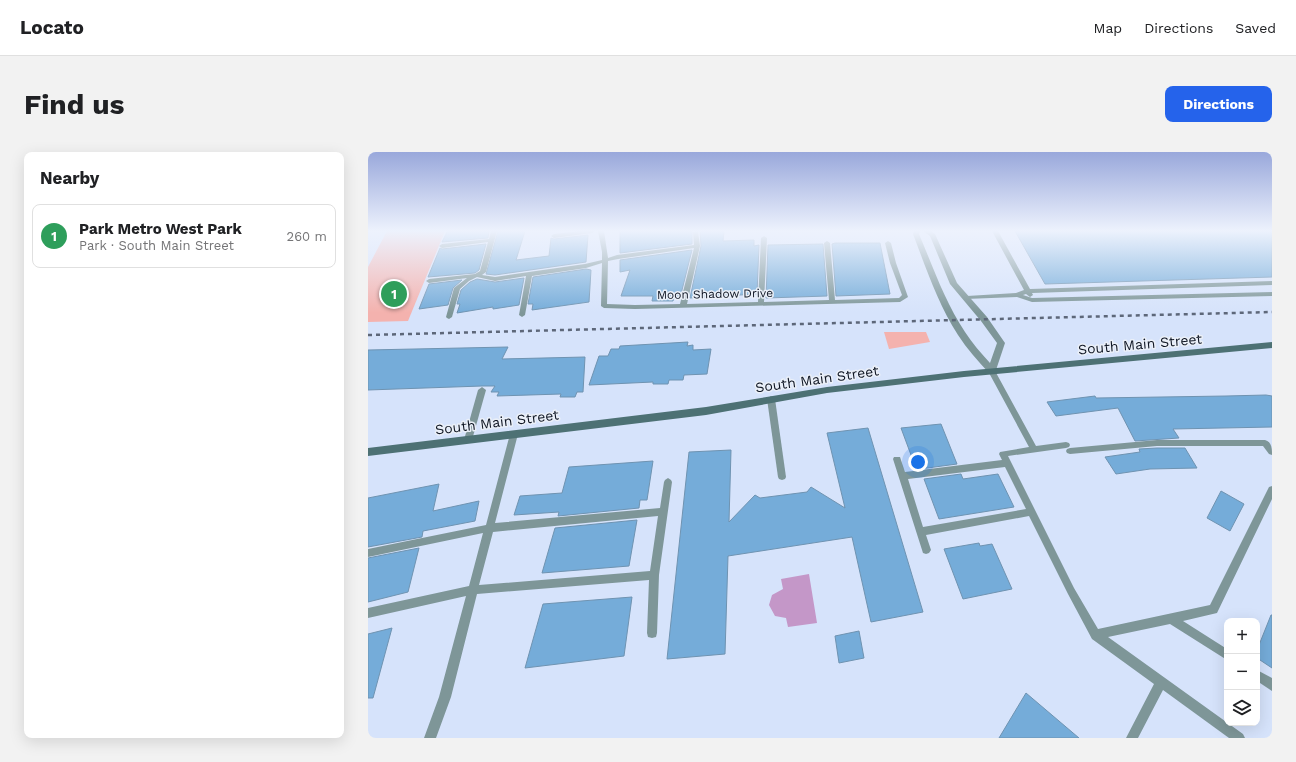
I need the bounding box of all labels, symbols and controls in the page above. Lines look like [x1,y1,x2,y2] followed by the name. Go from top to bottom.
[20,16,84,39] text: Locato
[1094,20,1122,36] text: Map
[1144,20,1213,36] text: Directions
[1235,20,1276,36] text: Saved
[1165,86,1272,122] button: Directions
[24,88,124,121] text: Find us
[40,168,99,188] text: Nearby
[79,220,242,238] text: Park Metro West Park
[51,229,57,244] text: 1
[287,229,327,244] text: 260 m
[79,238,234,253] text: Park · South Main Street
[381,279,407,309] pin: 1
[657,286,773,302] street label: Moon Shadow Drive
[1077,331,1203,357] street label: South Main Street
[754,362,880,396] street label: South Main Street
[434,406,560,438] street label: South Main Street
[908,452,928,472] your location
[1224,618,1260,726] map controls
[1224,618,1260,654] button: +
[1224,654,1260,690] button: −
[1224,690,1260,726] button: layers

